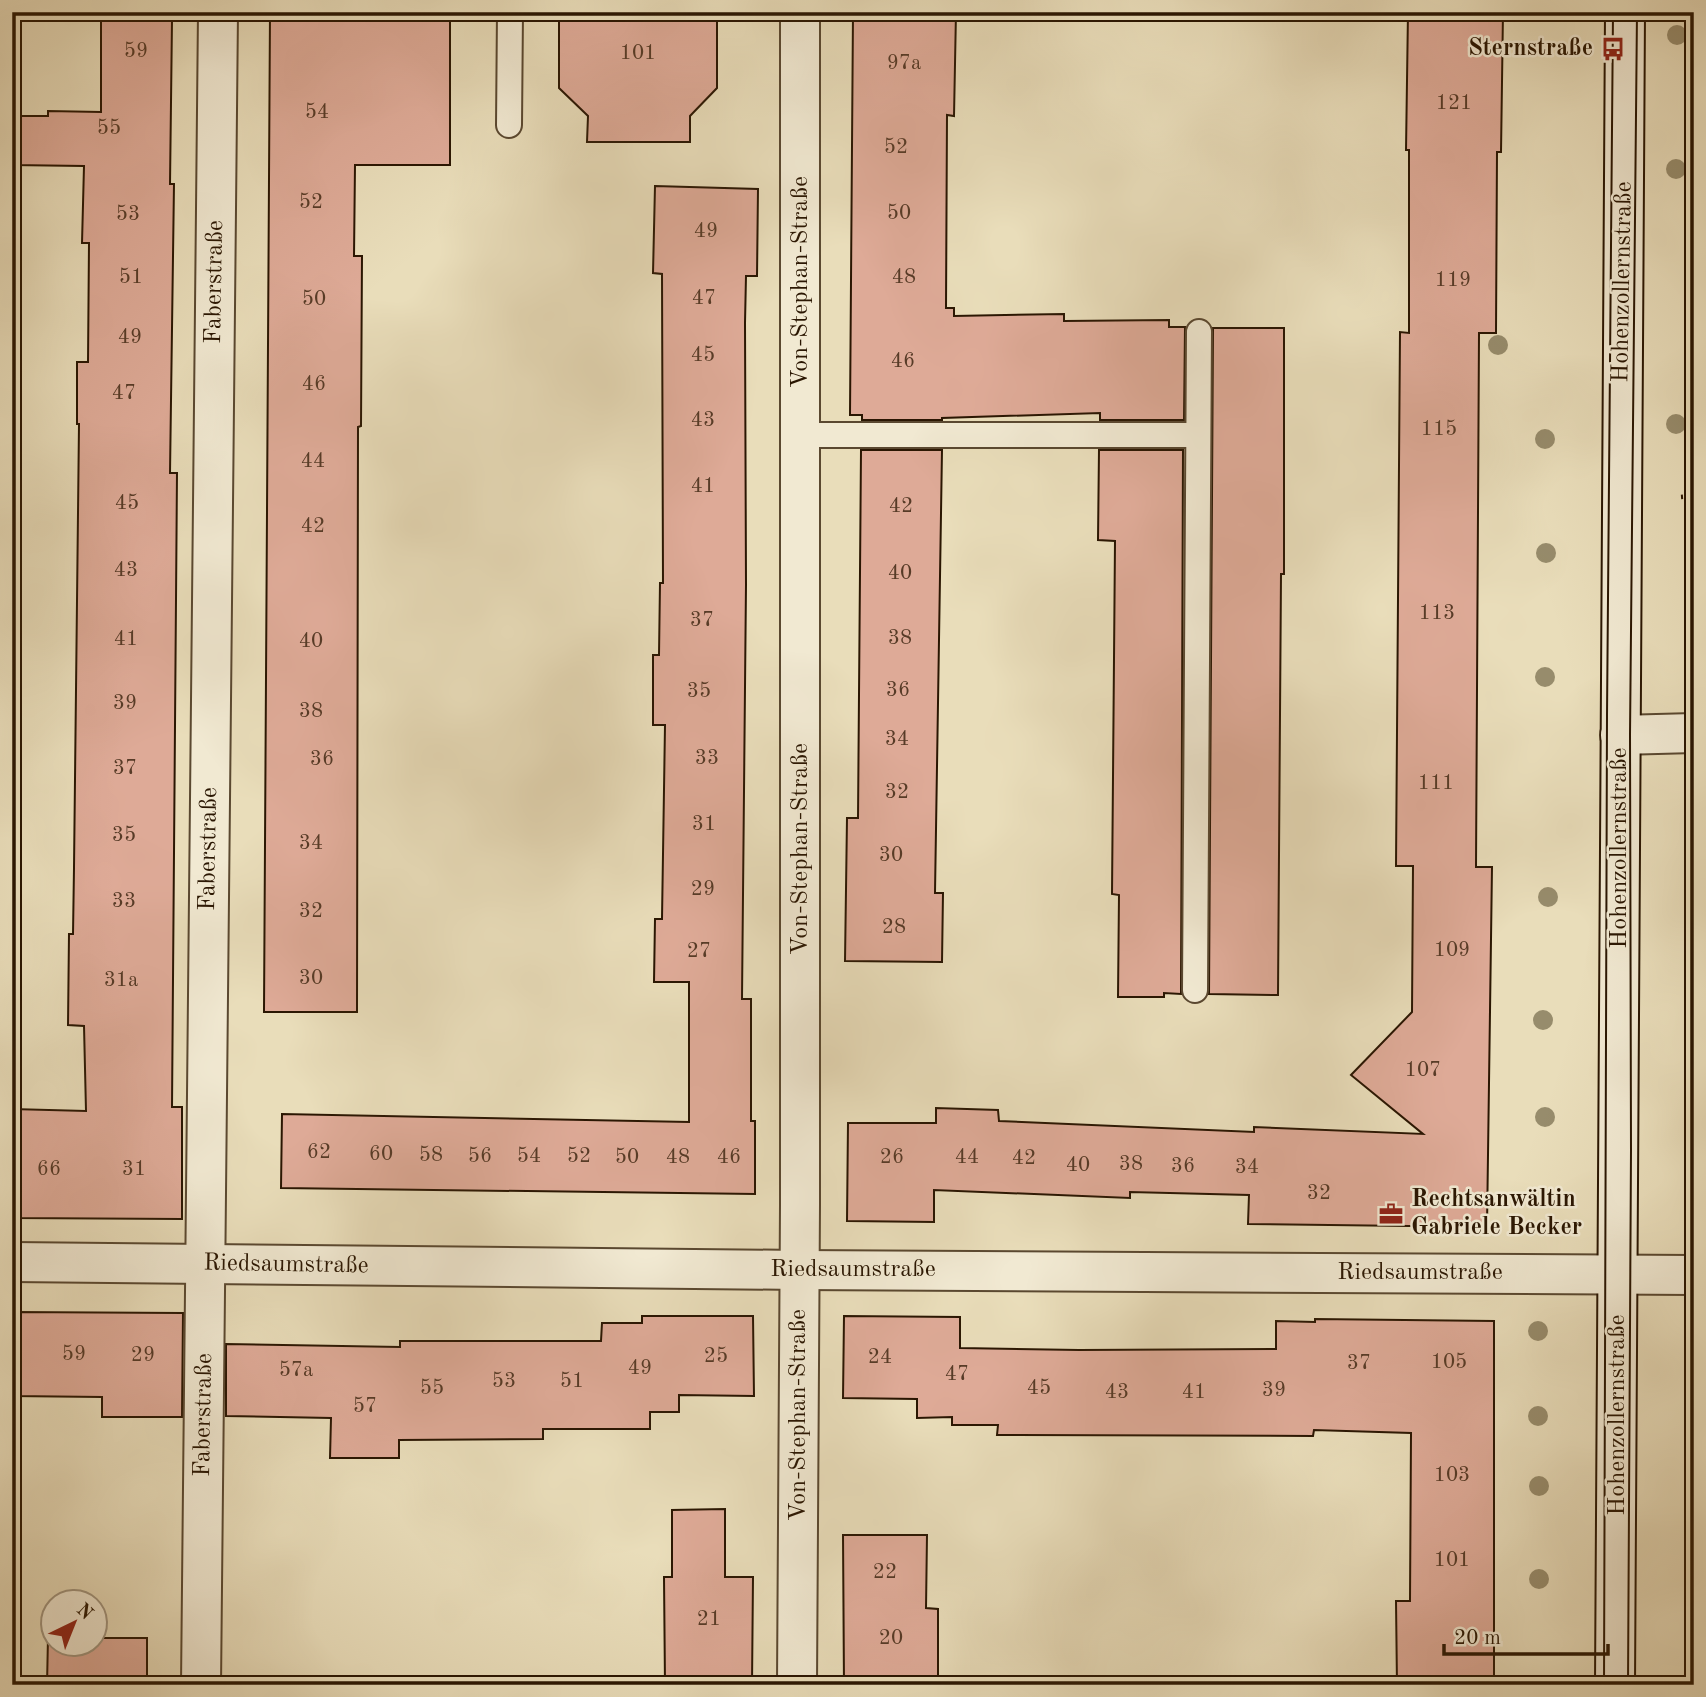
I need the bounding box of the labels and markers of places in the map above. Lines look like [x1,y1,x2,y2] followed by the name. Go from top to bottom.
[1599,35,1627,63] bus stop icon: Sternstraße
[1468,37,1593,61] place label: Sternstraße
[1411,1188,1582,1240] place label: Rechtsanwältin Gabriele Becker
[1377,1200,1405,1228] office icon: Rechtsanwältin Gabriele Becker

